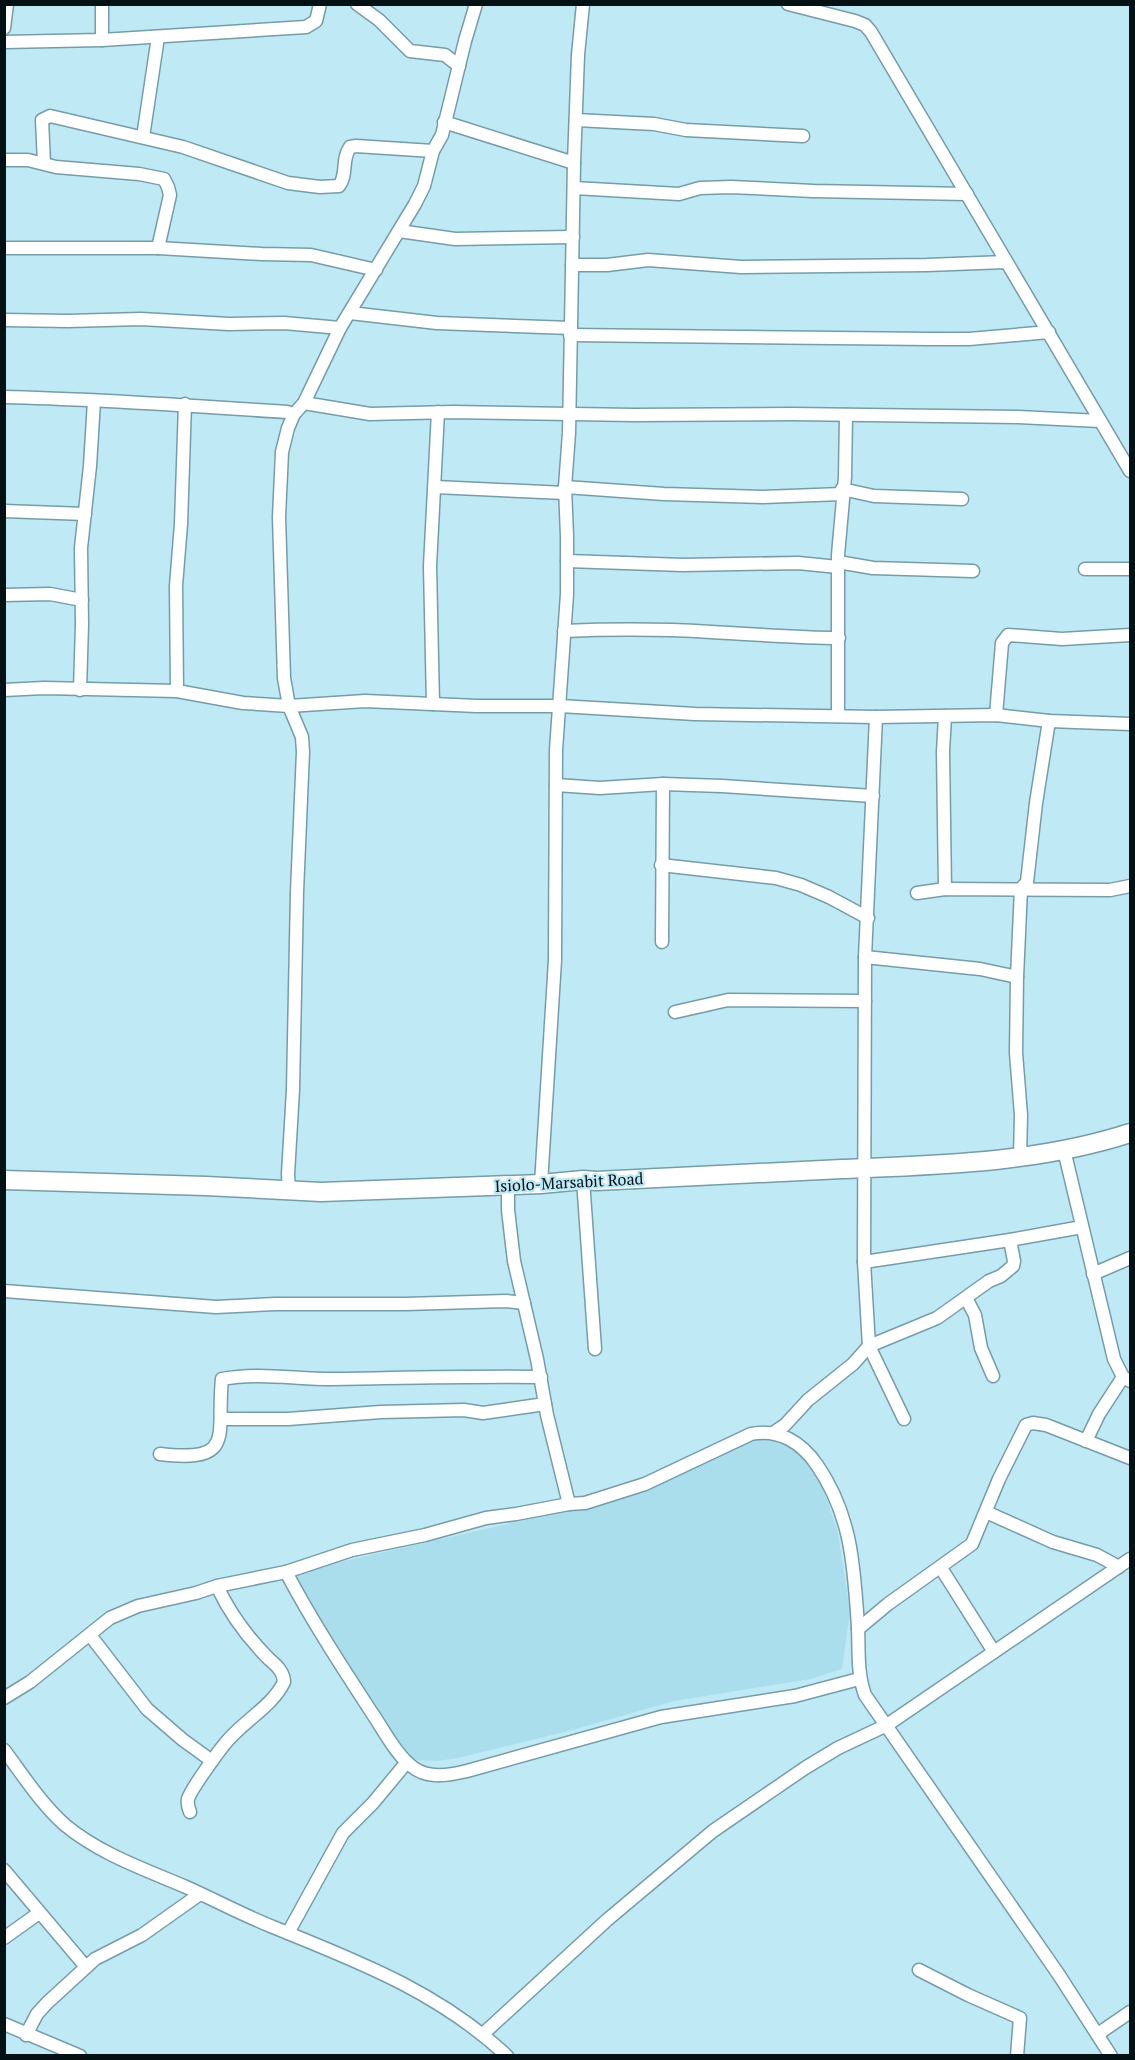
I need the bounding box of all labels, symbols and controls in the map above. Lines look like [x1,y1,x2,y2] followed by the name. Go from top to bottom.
[494,1167,644,1197] street label: Isiolo-Marsabit Road

